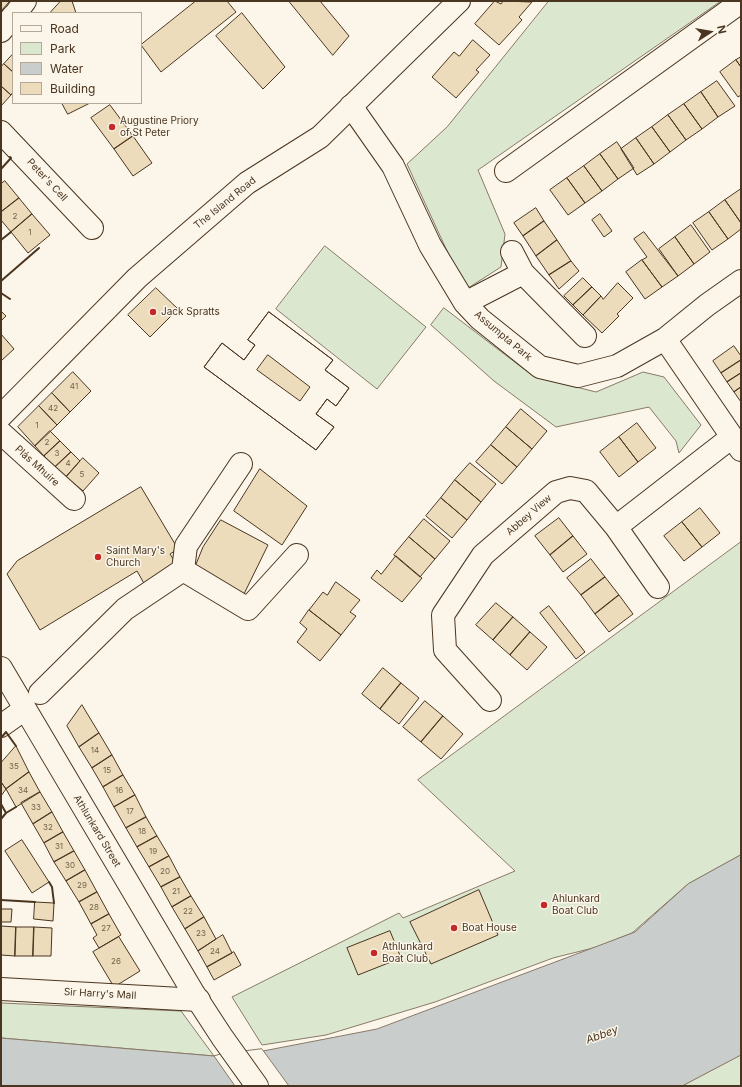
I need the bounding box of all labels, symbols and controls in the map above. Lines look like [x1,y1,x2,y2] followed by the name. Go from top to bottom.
[12,12,142,104] legend
[690,12,730,52] north arrow
[50,21,79,36] text: Road
[714,24,729,35] text: N
[50,41,76,56] text: Park
[50,61,83,76] text: Water
[50,81,95,96] text: Building
[120,115,199,138] place label: Augustine Priory of St Peter
[107,122,117,132] marker: Augustine Priory of St Peter
[24,156,70,204] street label: Peter's Cell
[192,174,258,232] street label: The Island Road
[13,212,17,222] house number: 2
[28,228,32,238] house number: 1
[161,306,220,318] place label: Jack Spratts
[148,307,158,317] marker: Jack Spratts
[472,308,534,364] street label: Assumpta Park
[70,382,78,392] house number: 41
[48,404,58,414] house number: 42
[35,421,39,431] house number: 1
[45,438,49,448] house number: 2
[12,443,62,489] street label: Plás Mhuire
[55,449,59,459] house number: 3
[65,459,71,469] house number: 4
[80,470,84,480] house number: 5
[504,492,554,538] street label: Abbey View
[106,545,165,568] place label: Saint Mary's Church
[93,552,103,562] marker: Saint Mary's Church
[91,746,99,756] house number: 14
[9,762,19,772] house number: 35
[103,766,111,776] house number: 15
[18,786,28,796] house number: 34
[115,786,123,796] house number: 16
[71,793,123,869] street label: Athlunkard Street
[31,803,41,813] house number: 33
[126,807,134,817] house number: 17
[43,823,53,833] house number: 32
[138,827,146,837] house number: 18
[55,842,63,852] house number: 31
[149,847,157,857] house number: 19
[65,861,75,871] house number: 30
[160,867,170,877] house number: 20
[77,881,87,891] house number: 29
[172,887,180,897] house number: 21
[552,893,600,916] place label: Ahlunkard Boat Club
[539,900,549,910] marker: Ahlunkard Boat Club
[89,903,99,913] house number: 28
[183,907,193,917] house number: 22
[462,922,517,934] place label: Boat House
[449,923,459,933] marker: Boat House
[101,924,111,934] house number: 27
[196,929,206,939] house number: 23
[382,941,433,964] place label: Athlunkard Boat Club
[210,947,220,957] house number: 24
[369,948,379,958] marker: Athlunkard Boat Club
[111,957,121,967] house number: 26
[63,986,137,1002] street label: Sir Harry's Mall
[584,1023,620,1047] water label: Abbey

